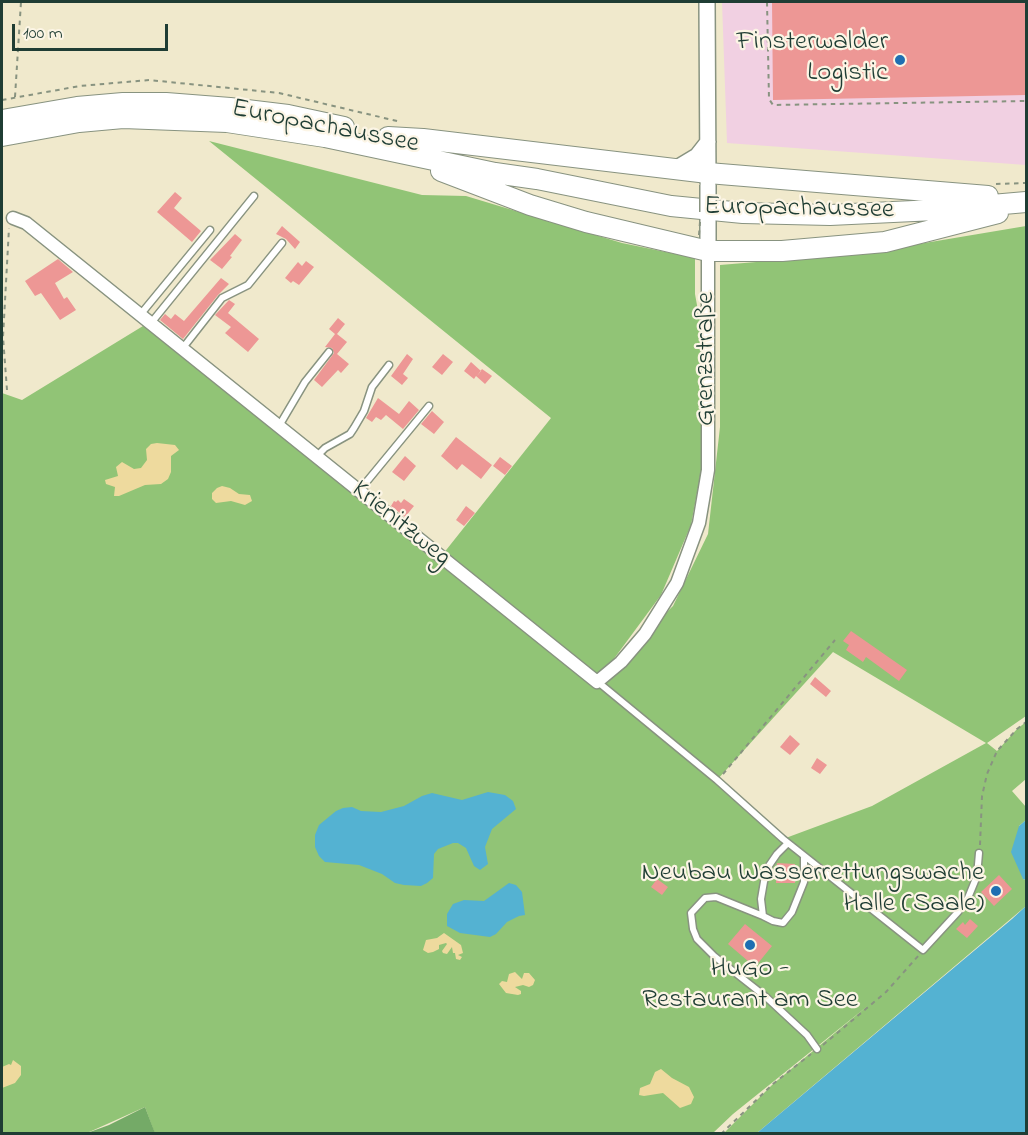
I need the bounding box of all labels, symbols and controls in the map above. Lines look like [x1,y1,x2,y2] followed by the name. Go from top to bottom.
[15,12,171,50] scale bar
[23,21,63,47] text: 100 m
[737,28,888,91] place label: Finsterwalder Logistic
[893,53,907,67] marker: Finsterwalder Logistic
[229,94,421,162] street label: Europachaussee
[704,192,894,228] street label: Europachaussee
[692,292,724,426] street label: Grenzstraße
[344,475,456,575] street label: Krienitzweg
[642,859,984,922] place label: Neubau Wasserrettungswache Halle (Saale)
[989,884,1003,898] marker: Neubau Wasserrettungswache Halle (Saale)
[743,938,757,952] marker: HuGo - Restaurant am See
[642,955,858,1018] place label: HuGo - Restaurant am See

